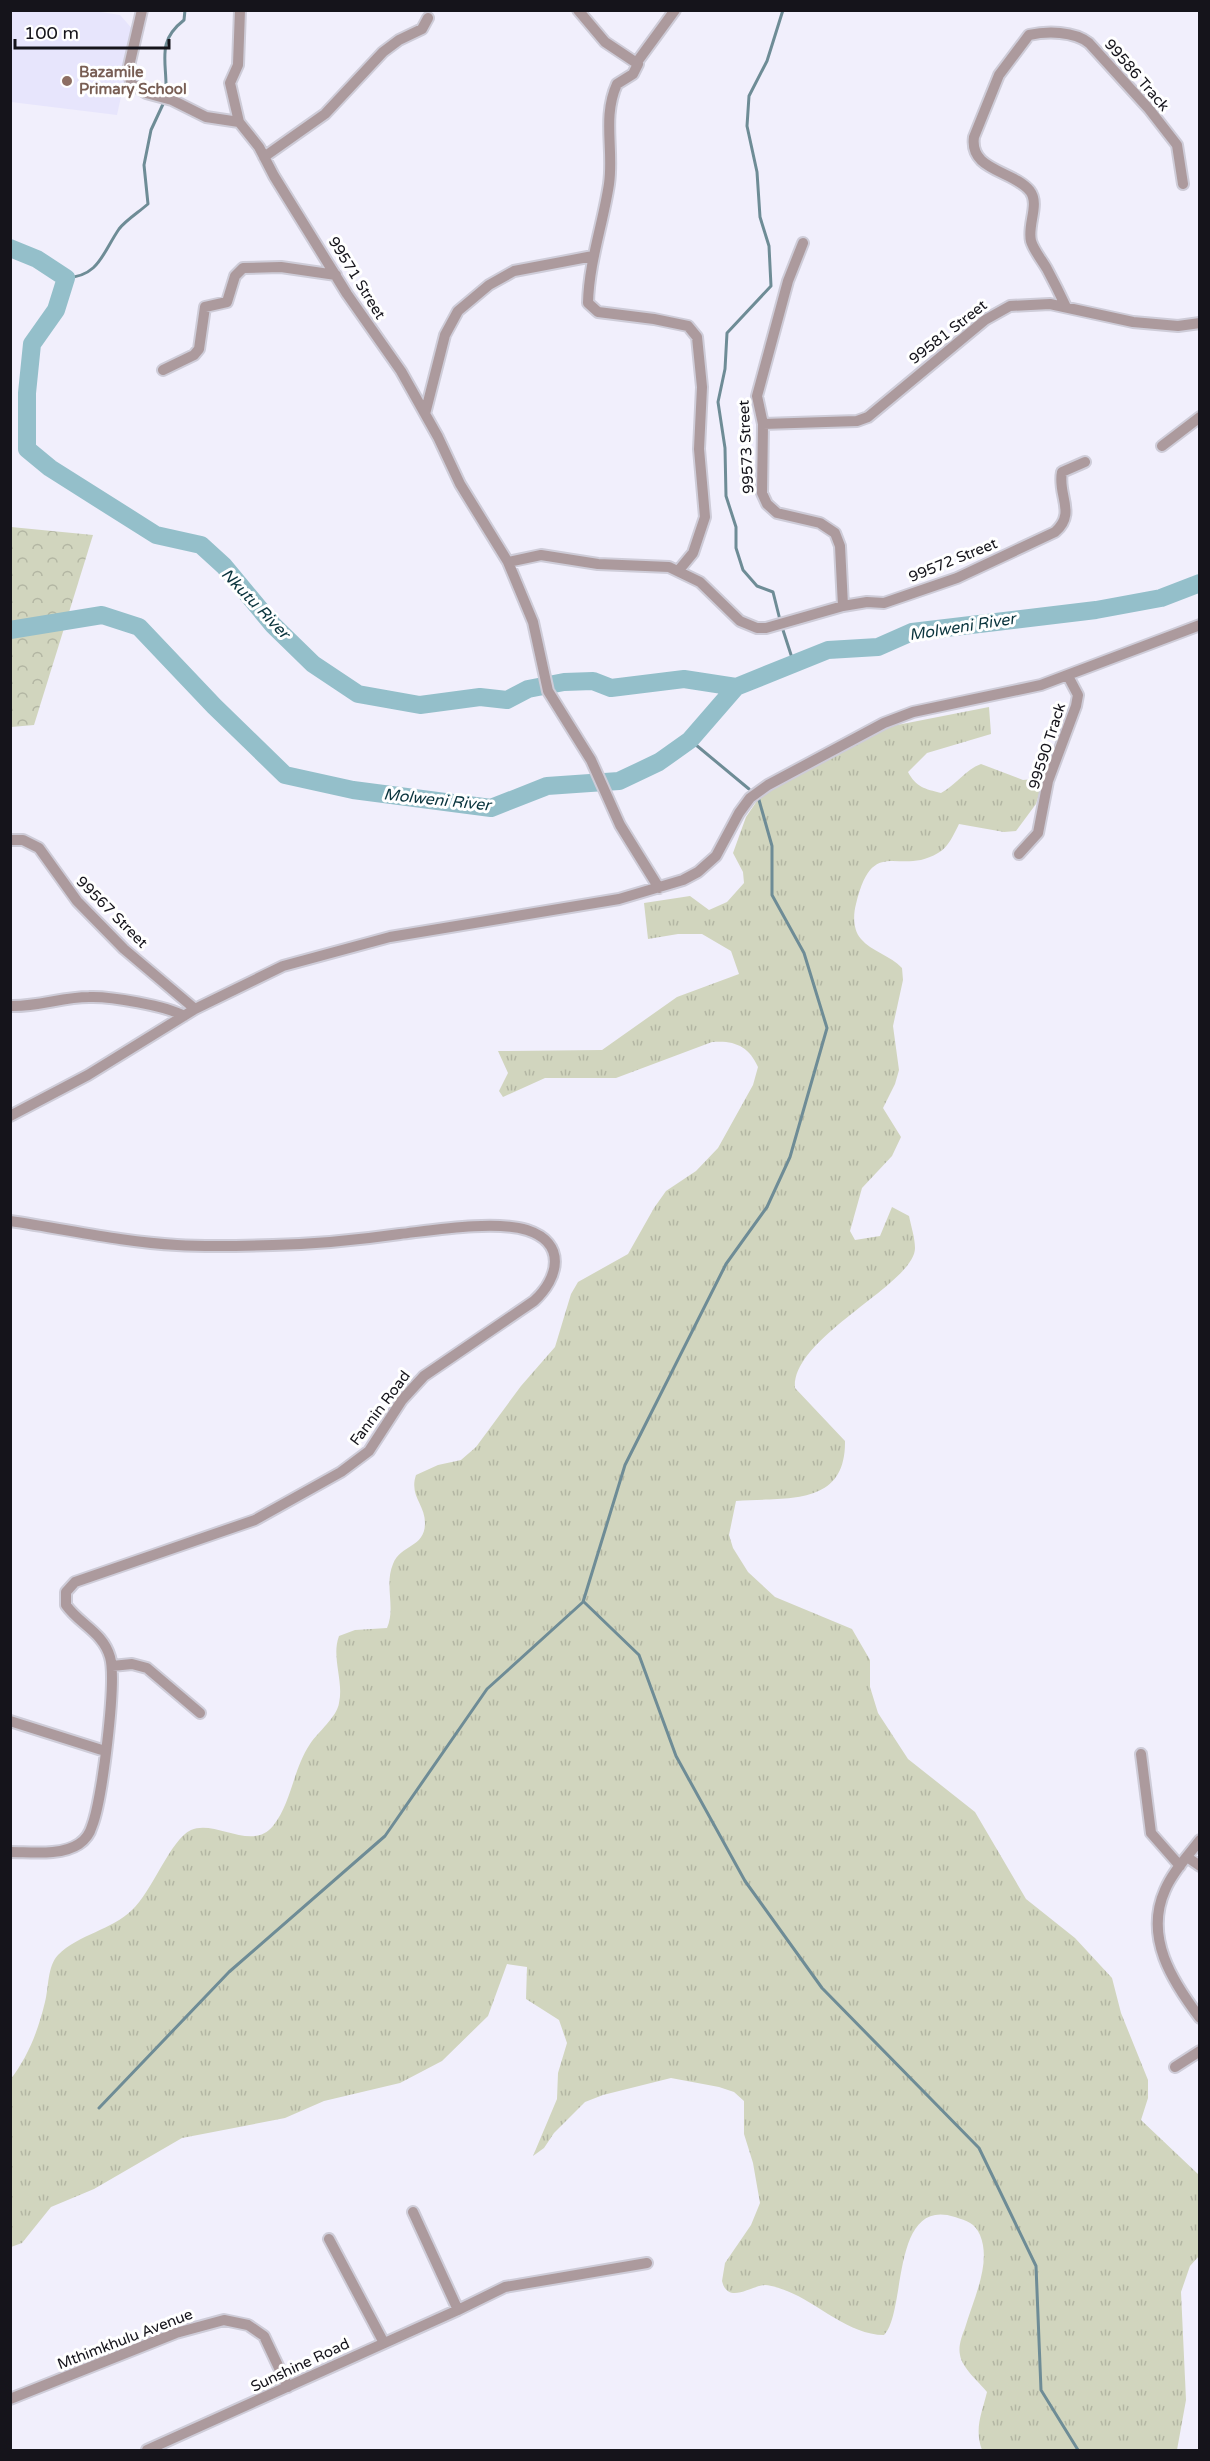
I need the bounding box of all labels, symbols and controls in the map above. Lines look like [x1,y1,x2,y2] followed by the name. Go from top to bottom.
[15,12,170,50] scale bar
[24,22,79,44] text: 100 m
[1101,35,1173,115] street label: 99586 Track
[79,63,187,99] place label: Bazamile Primary School
[60,74,74,88] marker: Bazamile Primary School
[324,233,390,323] street label: 99571 Street
[905,296,991,368] street label: 99581 Street
[735,399,757,494] street label: 99573 Street
[906,534,1000,586] street label: 99572 Street
[217,564,295,644] water label: Nkutu River
[908,608,1019,645] water label: Molweni River
[1025,701,1069,791] street label: 99590 Track
[382,784,493,816] water label: Molweni River
[72,872,152,952] street label: 99567 Street
[346,1367,414,1449] street label: Fannin Road
[55,2305,195,2373] street label: Mthimkhulu Avenue
[248,2334,352,2396] street label: Sunshine Road

